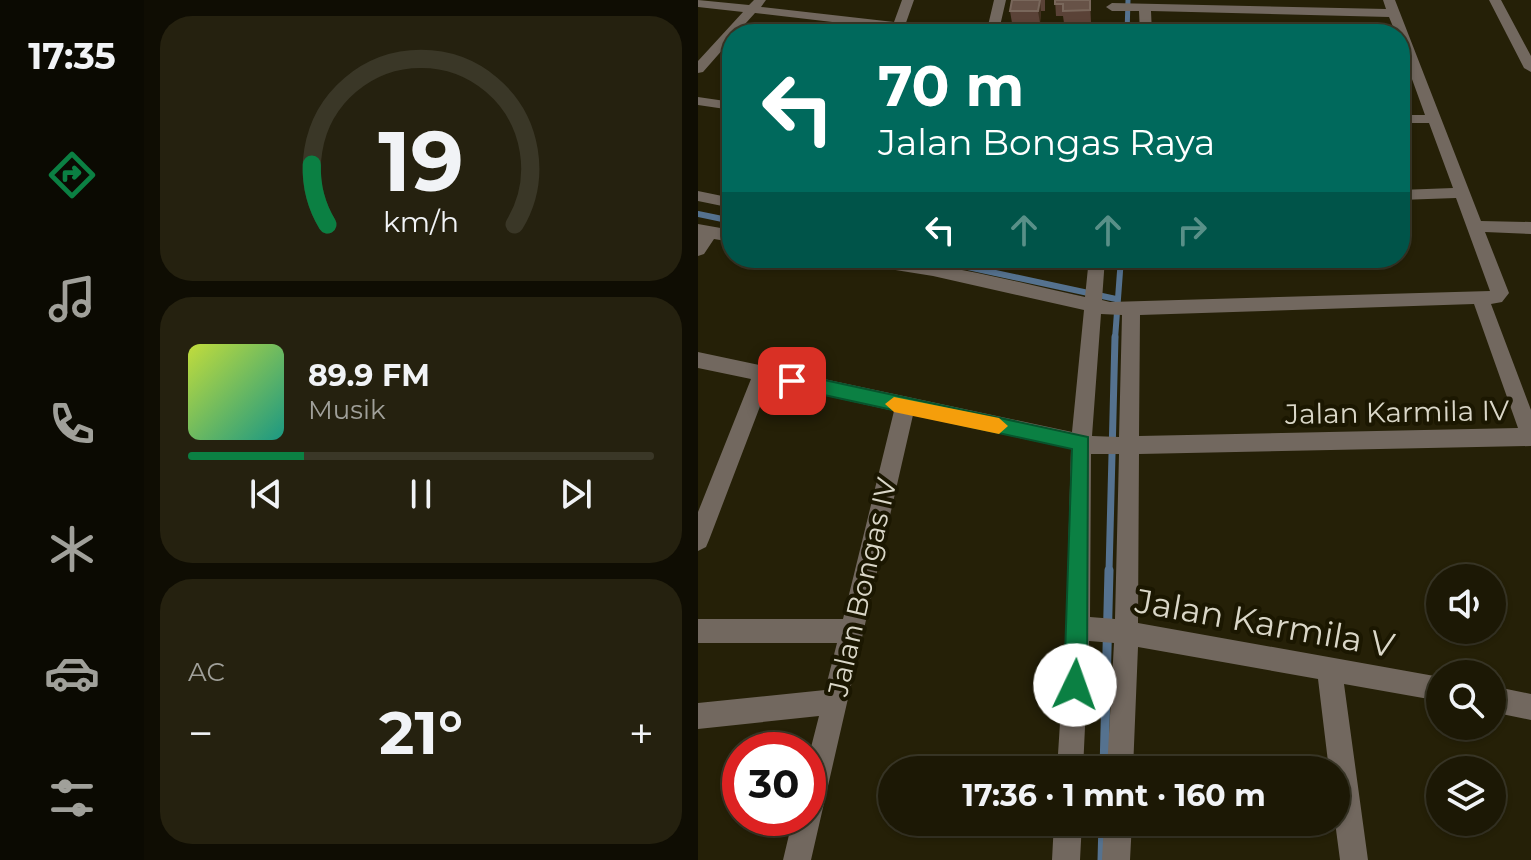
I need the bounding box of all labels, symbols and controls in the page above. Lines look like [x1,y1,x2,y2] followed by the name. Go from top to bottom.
[28,34,116,78] text: 17:35
[878,52,1024,120] text: 70 m
[746,56,850,160] icon: left
[378,109,464,211] text: 19
[878,120,1215,164] text: Jalan Bongas Raya
[44,147,100,203] icon: directions
[383,204,459,239] text: km/h
[918,208,962,252] icon: left
[1002,208,1046,252] icon: ahead
[1086,208,1130,252] icon: ahead
[1170,208,1214,252] icon: right
[44,271,100,327] icon: music
[758,347,826,415] pin
[308,357,430,394] text: 89.9 FM
[770,359,814,403] icon: arrive
[1284,393,1510,431] street label: Jalan Karmila IV
[308,394,386,426] text: Musik
[44,396,100,452] icon: phone
[244,472,288,516] icon: previous
[399,472,443,516] icon: pause
[554,472,598,516] icon: next
[820,474,904,700] street label: Jalan Bongas IV
[44,521,100,577] icon: climate
[1426,564,1506,836] map controls
[1426,564,1506,644] button: sound
[1131,579,1398,667] street label: Jalan Karmila V
[1033,643,1117,727] position arrow
[44,645,100,701] icon: car
[188,656,225,688] text: AC
[1426,660,1506,740] button: search
[379,696,463,769] text: 21°
[188,706,213,760] text: −
[629,706,654,760] text: +
[722,732,826,836] speed limit sign: 30
[1426,756,1506,836] button: layers
[44,770,100,826] icon: filters
[962,777,1266,814] text: 17:36 · 1 mnt · 160 m

